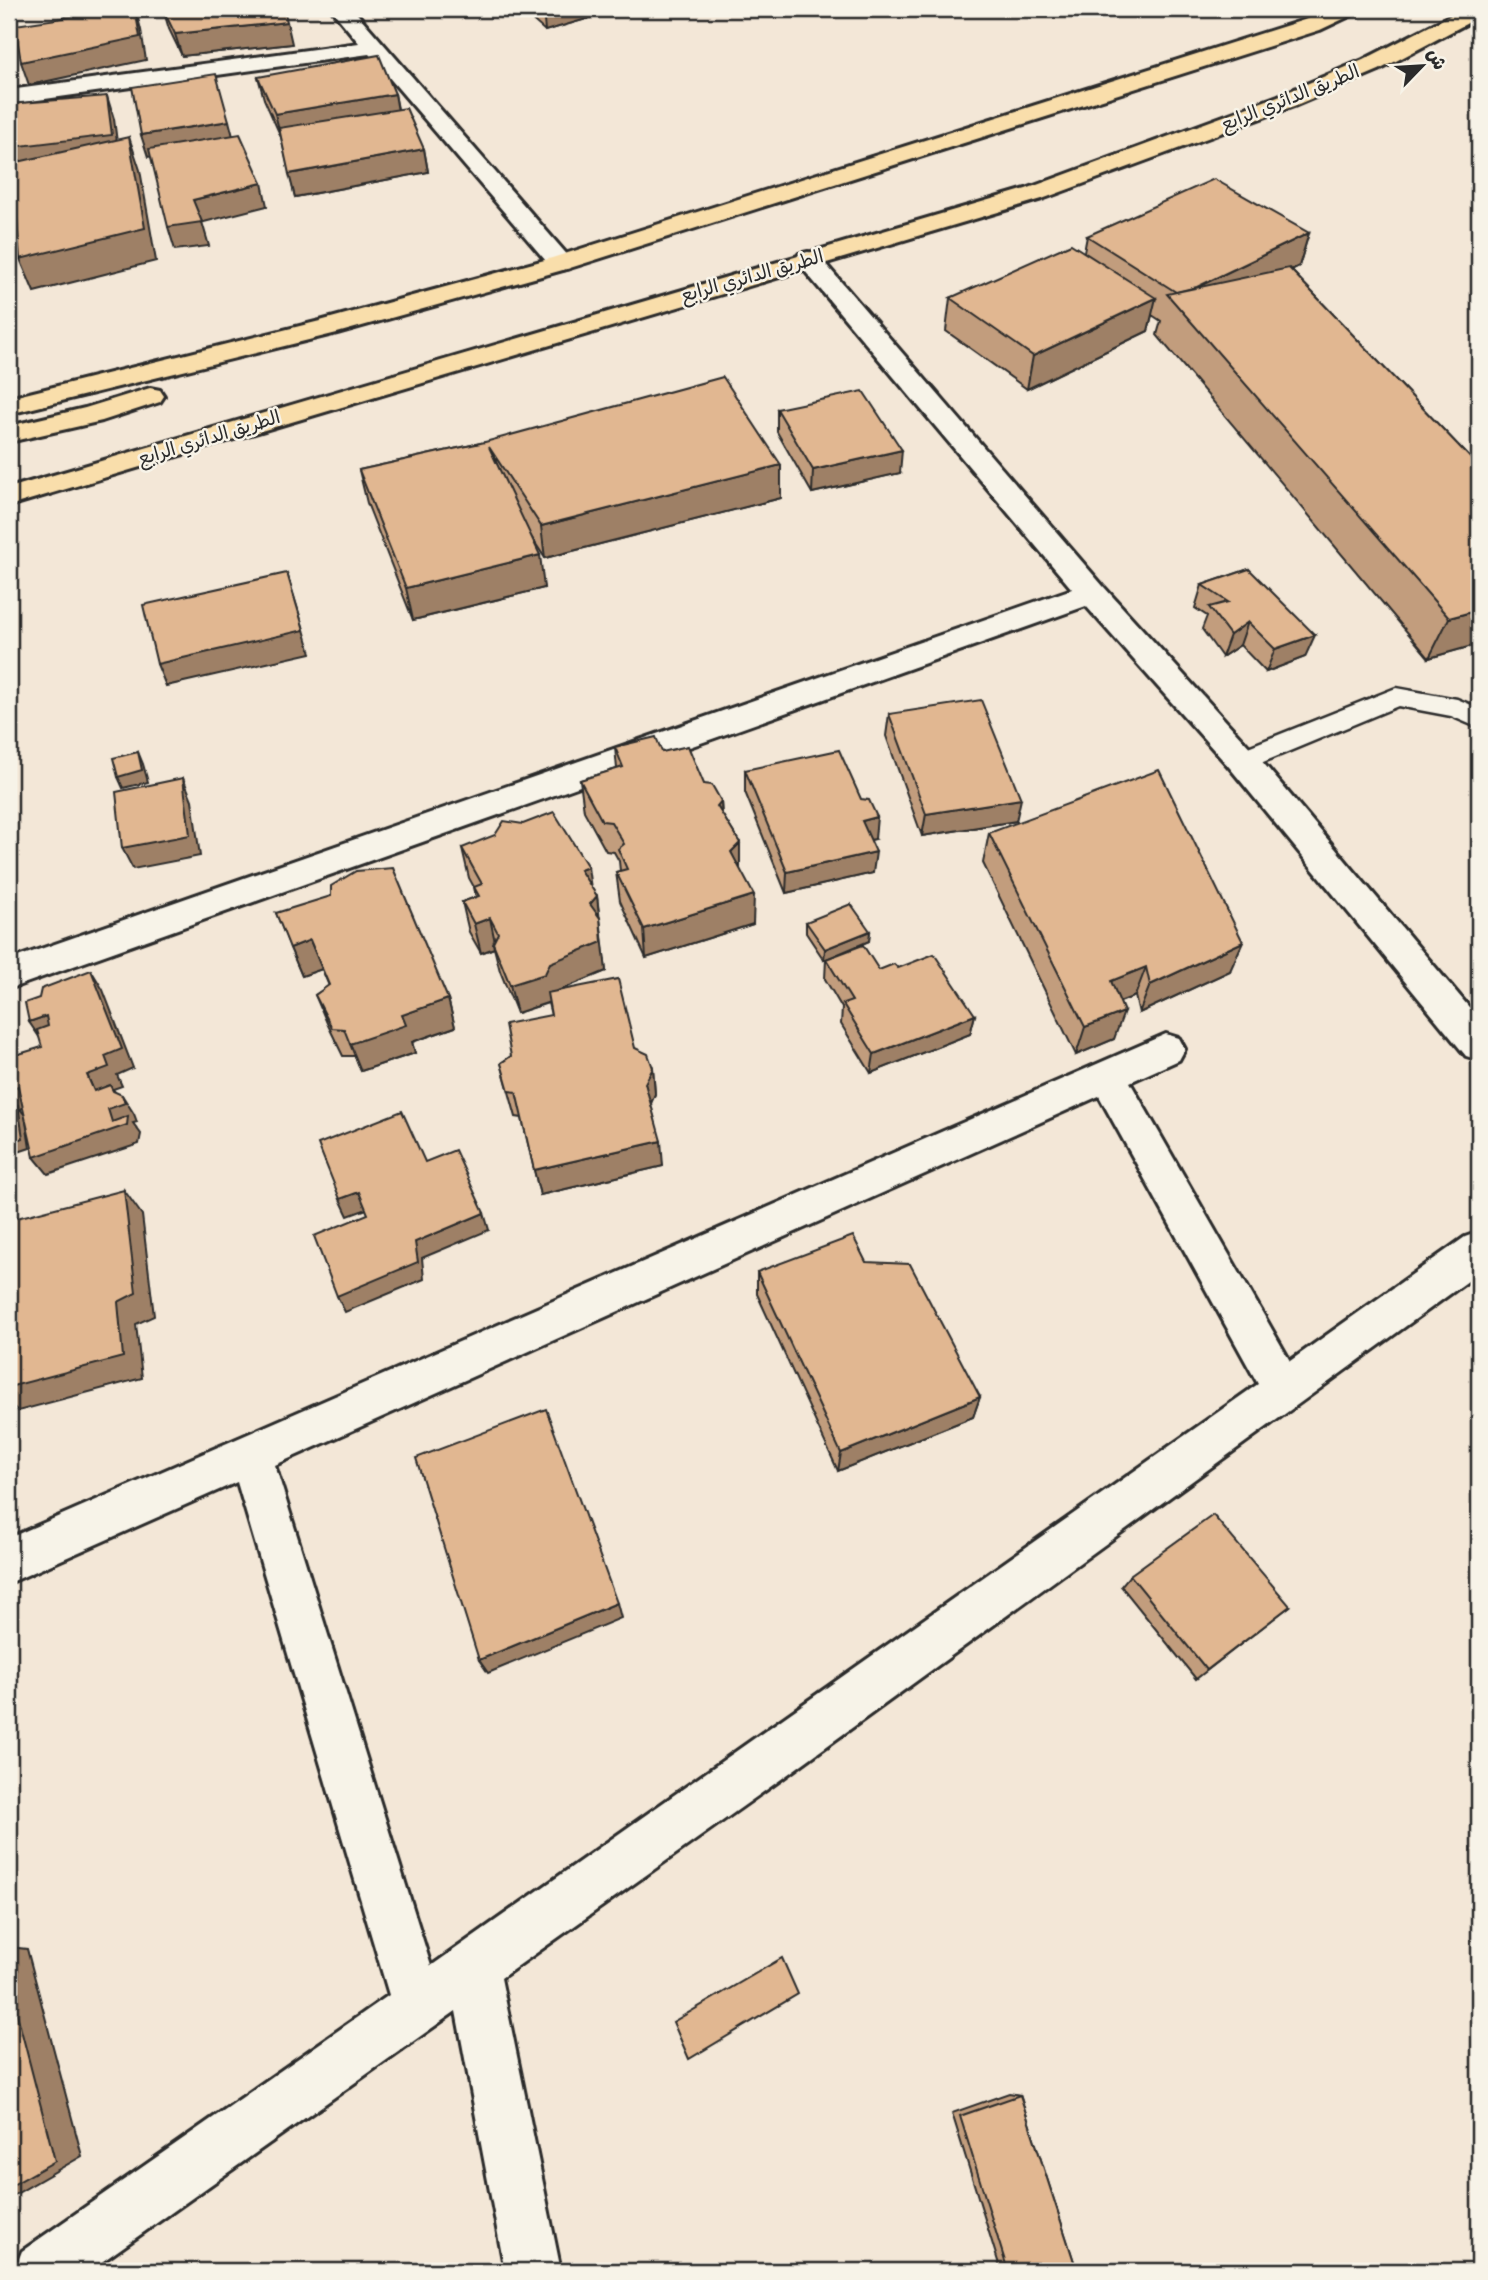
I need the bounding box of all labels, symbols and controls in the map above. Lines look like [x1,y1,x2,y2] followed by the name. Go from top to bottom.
[1386,32,1456,102] north arrow
[1421,45,1452,74] text: ش
[1217,59,1364,139] street label: الطريق الدائري الرابع
[678,244,827,310] street label: الطريق الدائري الرابع
[135,405,284,473] street label: الطريق الدائري الرابع

